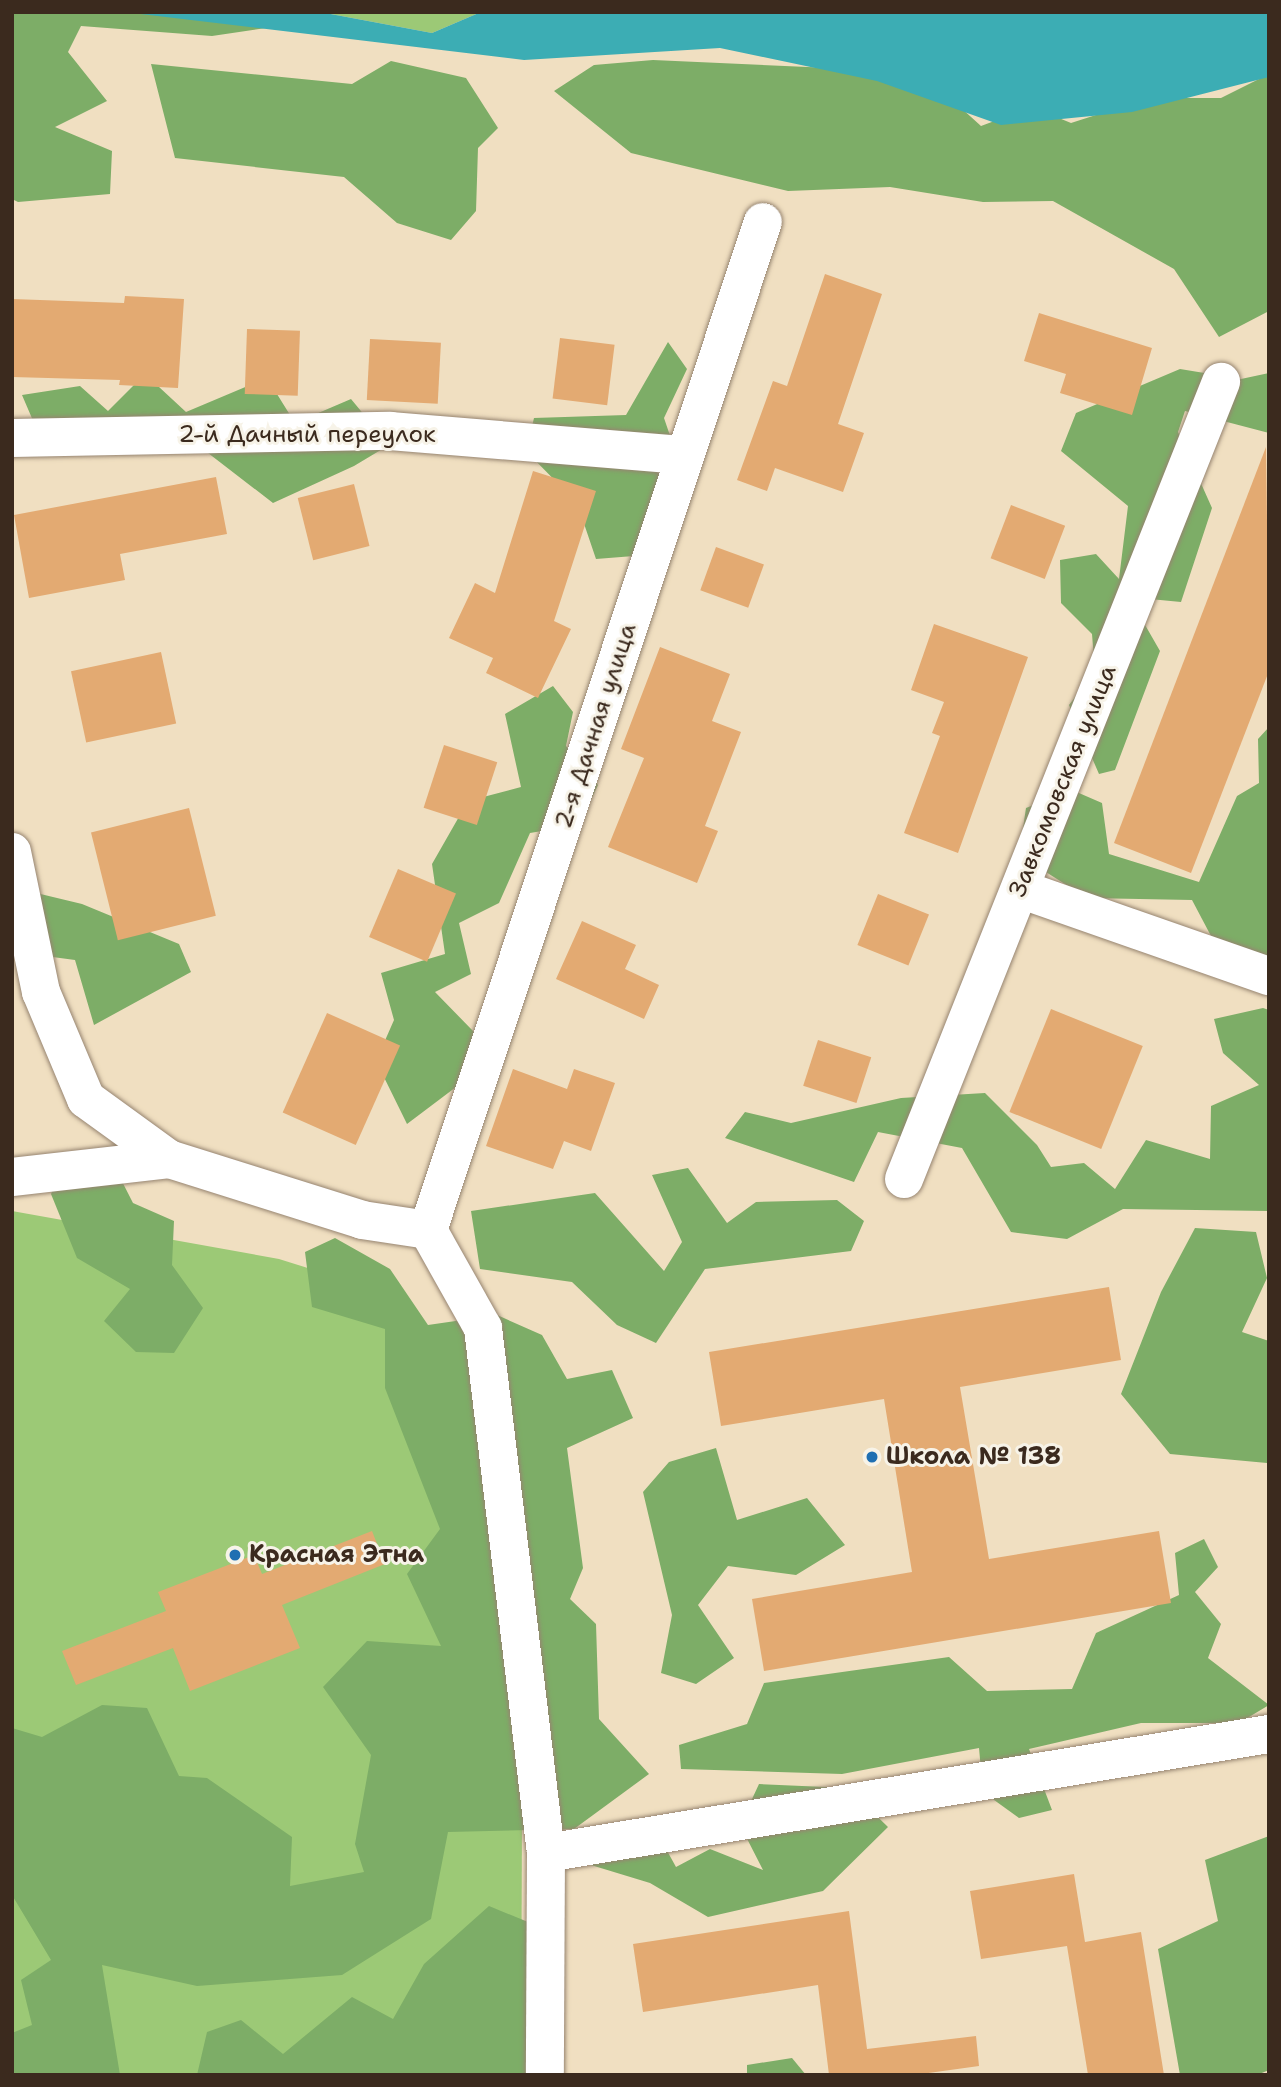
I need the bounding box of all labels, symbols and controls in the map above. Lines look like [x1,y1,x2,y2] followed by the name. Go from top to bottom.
[178,421,436,449] street label: 2-й Дачный переулок
[549,620,643,832] street label: 2-я Дачная улица
[1003,661,1123,901] street label: Завкомовская улица
[886,1443,1061,1471] place label: Школа № 138
[864,1449,880,1465] marker: Школа № 138
[249,1541,424,1569] place label: Красная Этна
[227,1547,243,1563] marker: Красная Этна

